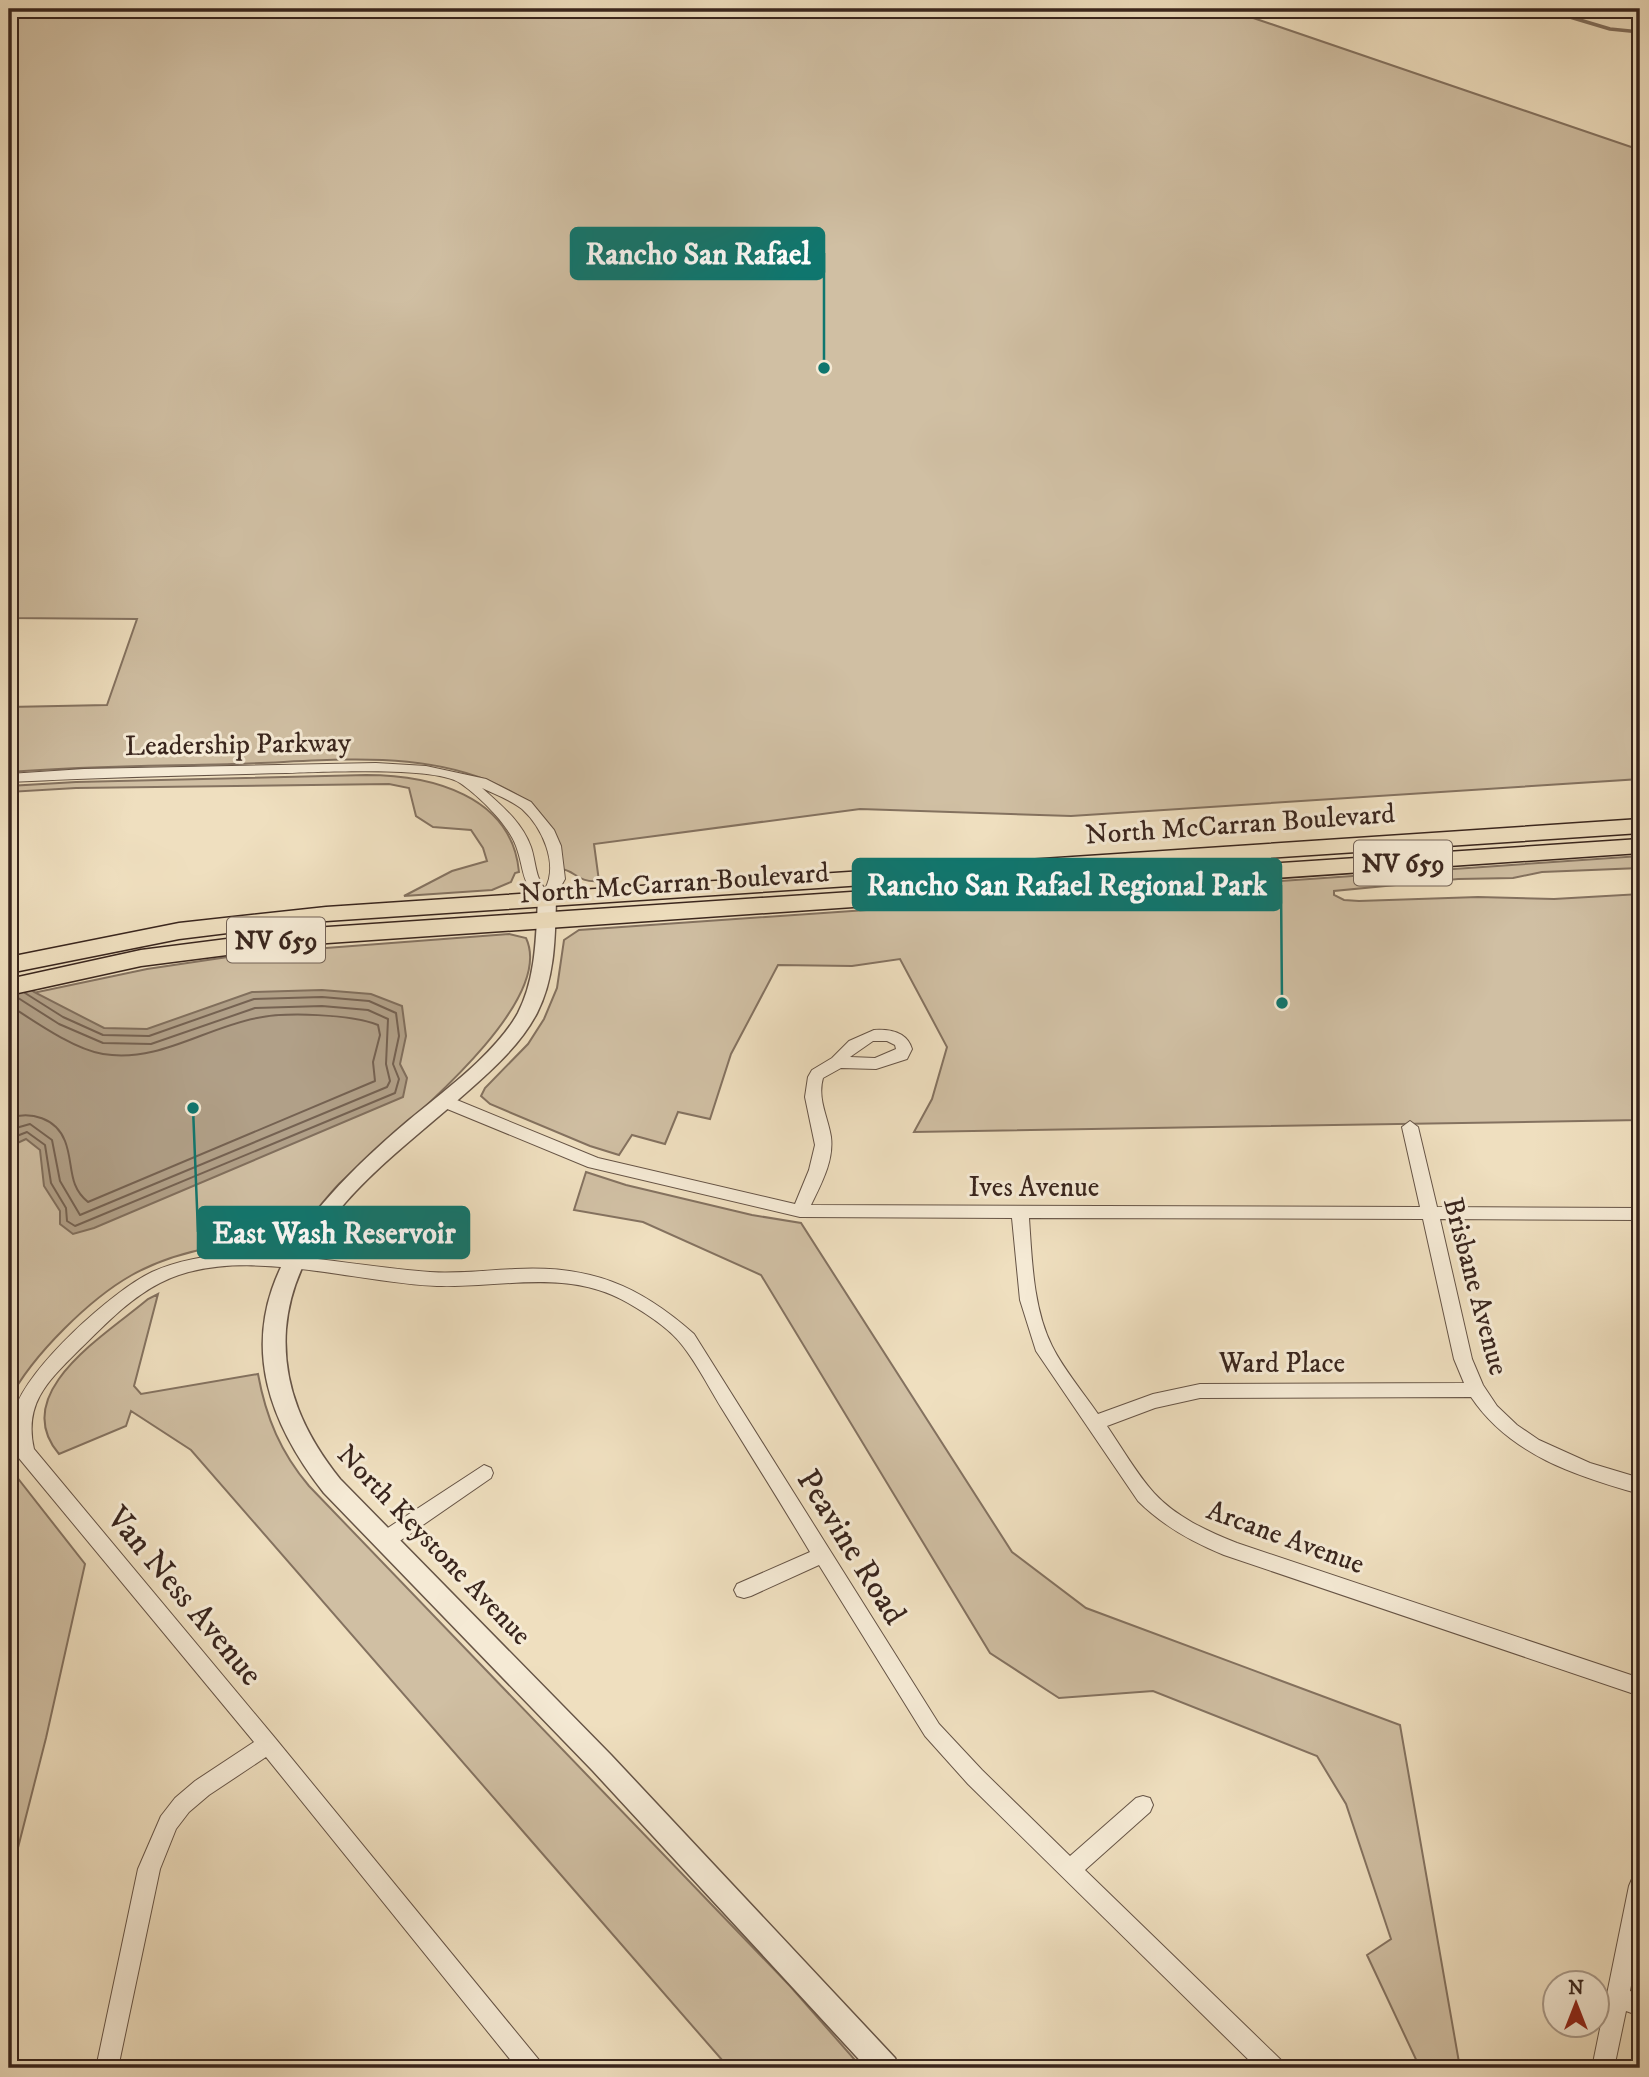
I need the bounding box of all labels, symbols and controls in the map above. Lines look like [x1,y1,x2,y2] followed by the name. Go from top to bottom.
[571,228,824,279] callout: Rancho San Rafael
[586,237,811,274] text: Rancho San Rafael
[125,725,352,764] street label: Leadership Parkway
[1084,796,1396,853] street label: North McCarran Boulevard
[1354,841,1452,886] road number: NV 659
[518,855,830,912] street label: North McCarran Boulevard
[853,859,1281,910] callout: Rancho San Rafael Regional Park
[867,868,1268,905] text: Rancho San Rafael Regional Park
[227,917,325,962] road number: NV 659
[969,1170,1099,1205] street label: Ives Avenue
[1435,1194,1516,1379] street label: Brisbane Avenue
[198,1207,469,1258] callout: East Wash Reservoir
[212,1216,457,1253] text: East Wash Reservoir
[1218,1346,1345,1381] street label: Ward Place
[329,1438,539,1653] street label: North Keystone Avenue
[787,1462,915,1633] street label: Peavine Road
[1202,1493,1369,1582] street label: Arcane Avenue
[97,1498,271,1695] street label: Van Ness Avenue
[1540,1968,1610,2038] north arrow
[1568,1977,1584,2000] text: N

